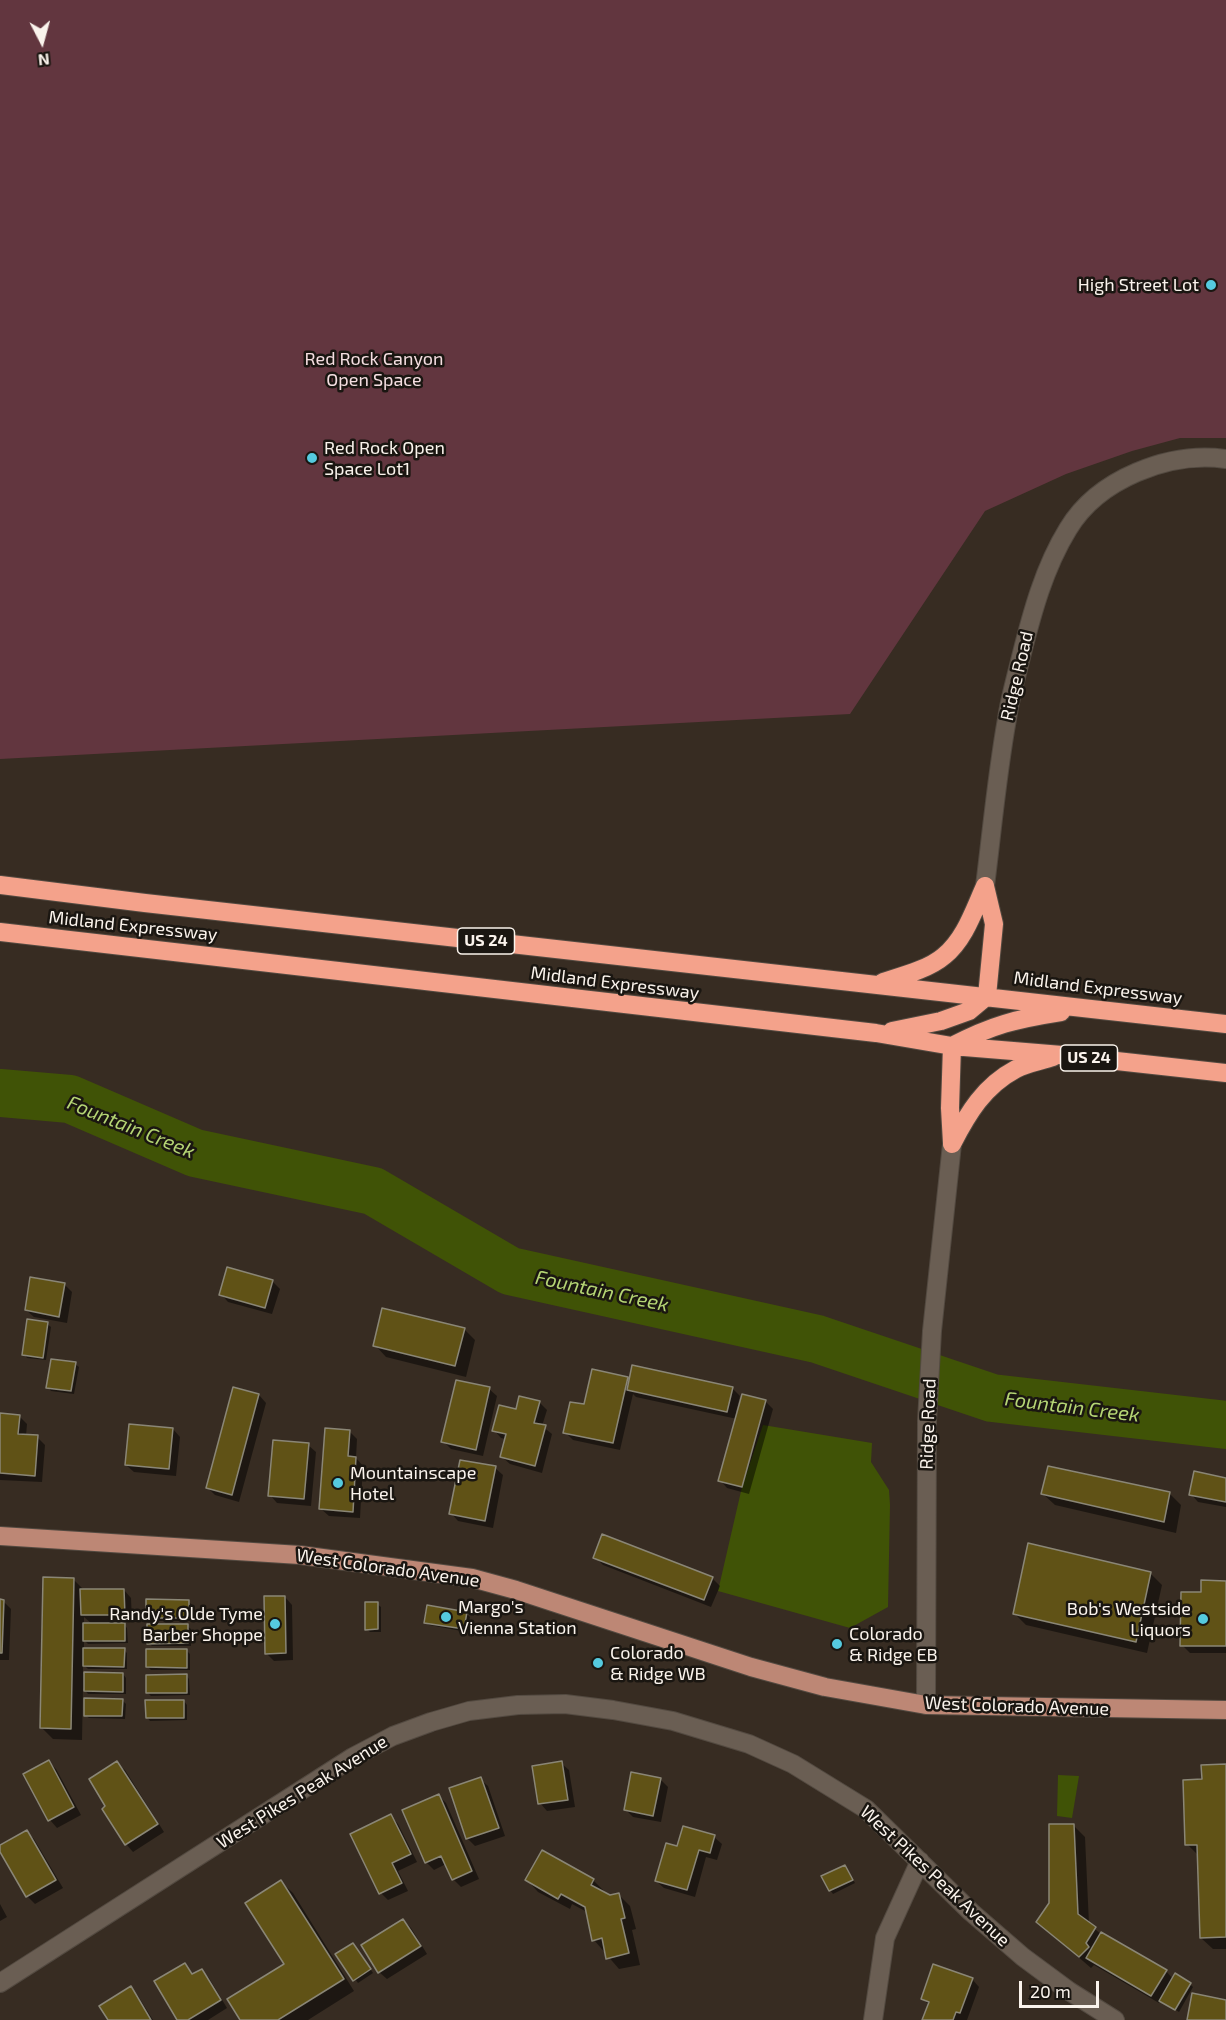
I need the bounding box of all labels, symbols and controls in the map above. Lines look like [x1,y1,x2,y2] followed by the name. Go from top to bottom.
[12,12,72,72] north arrow
[37,50,51,70] text: N
[1078,274,1199,296] place label: High Street Lot
[1204,278,1218,292] marker: High Street Lot
[305,348,443,391] park label: Red Rock Canyon Open Space
[324,437,445,480] place label: Red Rock Open Space Lot1
[305,451,319,465] marker: Red Rock Open Space Lot1
[996,629,1038,723] street label: Ridge Road
[47,906,219,946] street label: Midland Expressway
[458,928,514,954] road number: US 24
[529,962,701,1004] street label: Midland Expressway
[1012,967,1184,1009] street label: Midland Expressway
[1060,1045,1118,1071] road number: US 24
[64,1090,198,1164] water label: Fountain Creek
[533,1265,671,1317] water label: Fountain Creek
[916,1378,940,1470] street label: Ridge Road
[1003,1387,1141,1427] water label: Fountain Creek
[350,1462,476,1504] place label: Mountainscape Hotel
[331,1476,345,1490] marker: Mountainscape Hotel
[295,1544,481,1592] street label: West Colorado Avenue
[458,1596,577,1638] place label: Margo's Vienna Station
[1067,1598,1191,1640] place label: Bob's Westside Liquors
[109,1603,263,1646] place label: Randy's Olde Tyme Barber Shoppe
[439,1610,453,1624] marker: Margo's Vienna Station
[1196,1612,1210,1626] marker: Bob's Westside Liquors
[268,1617,282,1631] marker: Randy's Olde Tyme Barber Shoppe
[849,1623,938,1666] place label: Colorado & Ridge EB
[830,1637,844,1651] marker: Colorado & Ridge EB
[610,1642,706,1684] place label: Colorado & Ridge WB
[591,1656,605,1670] marker: Colorado & Ridge WB
[924,1692,1110,1720] street label: West Colorado Avenue
[213,1731,391,1853] street label: West Pikes Peak Avenue
[856,1801,1014,1951] street label: West Pikes Peak Avenue
[1022,1969,1102,2007] scale bar
[1030,1980,1071,2002] text: 20 m

